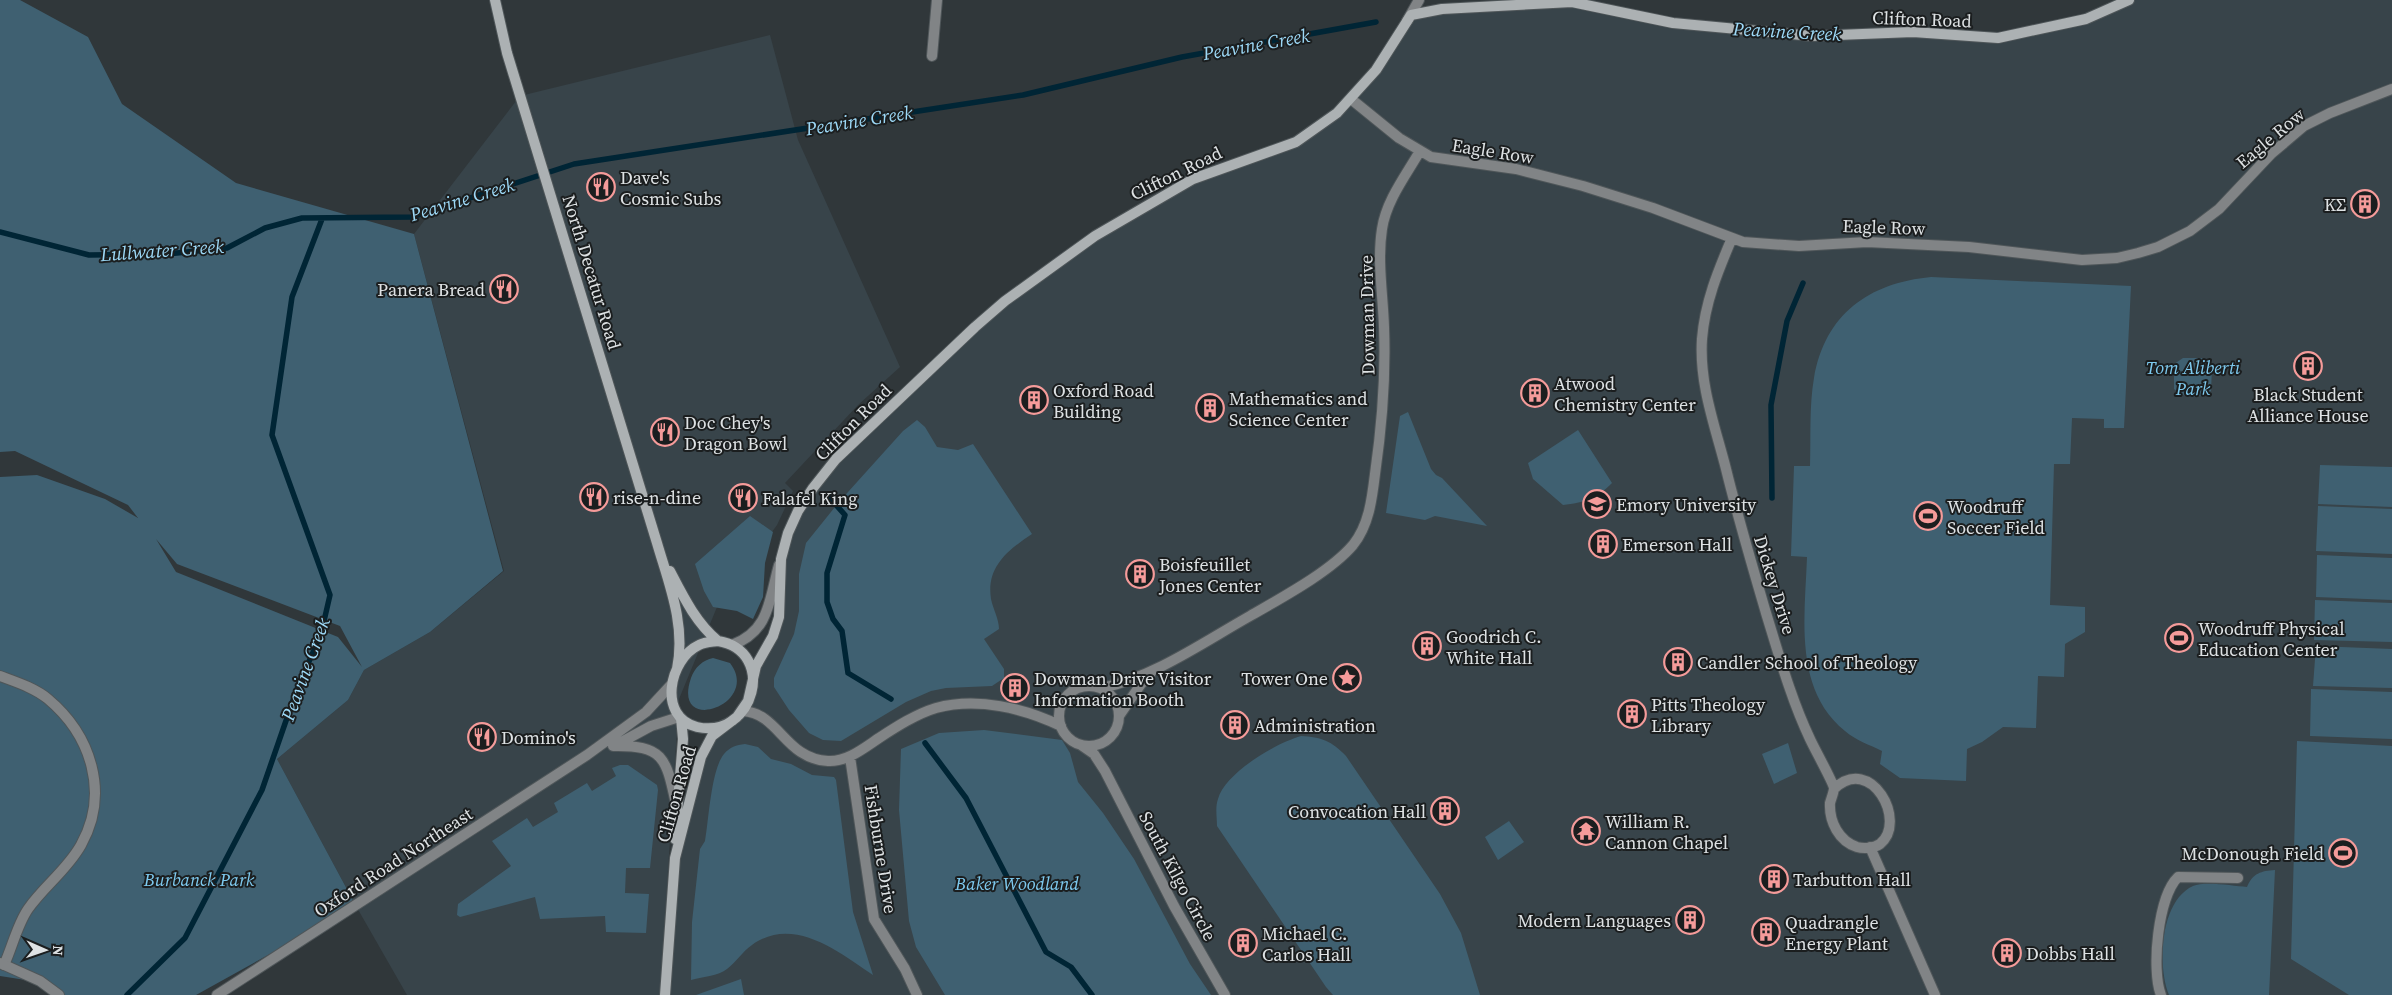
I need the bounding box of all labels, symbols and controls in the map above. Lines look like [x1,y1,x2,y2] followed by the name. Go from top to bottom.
[1872,5,1972,33] street label: Clifton Road
[1731,15,1842,47] water label: Peavine Creek
[1199,22,1312,66] water label: Peavine Creek
[803,99,915,141] water label: Peavine Creek
[2230,102,2310,174] street label: Eagle Row
[1450,132,1536,170] street label: Eagle Row
[1126,140,1226,206] street label: Clifton Road
[620,165,722,211] place label: Dave's Cosmic Subs
[405,171,518,228] water label: Peavine Creek
[586,172,616,202] restaurant icon: Dave's Cosmic Subs
[2350,189,2380,219] building icon: ΚΣ
[557,192,627,352] street label: North Decatur Road
[2324,192,2346,217] place label: ΚΣ
[1842,213,1926,241] street label: Eagle Row
[98,233,225,267] water label: Lullwater Creek
[1353,255,1381,375] street label: Dowman Drive
[489,274,519,304] restaurant icon: Panera Bread
[377,277,485,302] place label: Panera Bread
[2293,351,2323,381] building icon: Black Student Alliance House
[2146,355,2241,401] park label: Tom Aliberti Park
[1554,371,1696,417] place label: Atwood Chemistry Center
[809,378,897,466] street label: Clifton Road
[1053,378,1154,424] place label: Oxford Road Building
[1520,378,1550,408] building icon: Atwood Chemistry Center
[2247,382,2369,428] place label: Black Student Alliance House
[1019,385,1049,415] building icon: Oxford Road Building
[1229,386,1367,432] place label: Mathematics and Science Center
[1195,393,1225,423] building icon: Mathematics and Science Center
[684,410,787,456] place label: Doc Chey's Dragon Bowl
[650,417,680,447] restaurant icon: Doc Chey's Dragon Bowl
[579,482,609,512] restaurant icon: rise-n-dine
[728,483,758,513] restaurant icon: Falafel King
[613,485,701,510] place label: rise-n-dine
[762,486,857,511] place label: Falafel King
[1582,489,1612,519] school or university icon: Emory University
[1616,492,1757,517] place label: Emory University
[1947,494,2045,540] place label: Woodruff Soccer Field
[1913,501,1943,531] sports icon: Woodruff Soccer Field
[1588,529,1618,559] building icon: Emerson Hall
[1622,532,1732,557] place label: Emerson Hall
[1748,533,1802,637] street label: Dickey Drive
[1158,552,1262,598] place label: Boisfeuillet Jones Center
[1125,559,1155,589] building icon: Boisfeuillet Jones Center
[274,614,336,725] water label: Peavine Creek
[2198,616,2345,662] place label: Woodruff Physical Education Center
[2164,623,2194,653] sports icon: Woodruff Physical Education Center
[1446,624,1542,670] place label: Goodrich C. White Hall
[1412,631,1442,661] building icon: Goodrich C. White Hall
[1663,647,1693,677] building icon: Candler School of Theology
[1697,650,1918,675] place label: Candler School of Theology
[1332,663,1362,693] place icon: Tower One
[1034,666,1212,712] place label: Dowman Drive Visitor Information Booth
[1241,666,1328,691] place label: Tower One
[1000,673,1030,703] building icon: Dowman Drive Visitor Information Booth
[1651,692,1766,738] place label: Pitts Theology Library
[1617,699,1647,729] building icon: Pitts Theology Library
[1220,710,1250,740] building icon: Administration
[1254,713,1376,738] place label: Administration
[467,722,497,752] restaurant icon: Domino's
[501,725,576,750] place label: Domino's
[650,743,702,845] street label: Clifton Road
[858,783,904,915] street label: Fishburne Drive
[1430,796,1460,826] building icon: Convocation Hall
[1288,799,1426,824] place label: Convocation Hall
[309,801,477,923] street label: Oxford Road Northeast
[1133,807,1223,945] street label: South Kilgo Circle
[1605,809,1728,855] place label: William R. Cannon Chapel
[1571,816,1601,846] temple icon: William R. Cannon Chapel
[2328,838,2358,868] sports icon: McDonough Field
[2182,841,2324,866] place label: McDonough Field
[1759,864,1789,894] building icon: Tarbutton Hall
[143,867,255,892] park label: Burbanck Park
[1793,867,1911,892] place label: Tarbutton Hall
[954,871,1079,896] park label: Baker Woodland
[1675,905,1705,935] building icon: Modern Languages
[1517,908,1671,933] place label: Modern Languages
[1785,910,1888,956] place label: Quadrangle Energy Plant
[1751,917,1781,947] building icon: Quadrangle Energy Plant
[1262,921,1351,967] place label: Michael C. Carlos Hall
[20,925,70,975] north arrow
[1228,928,1258,958] building icon: Michael C. Carlos Hall
[1992,938,2022,968] building icon: Dobbs Hall
[2026,941,2115,966] place label: Dobbs Hall
[48,945,68,956] text: N

